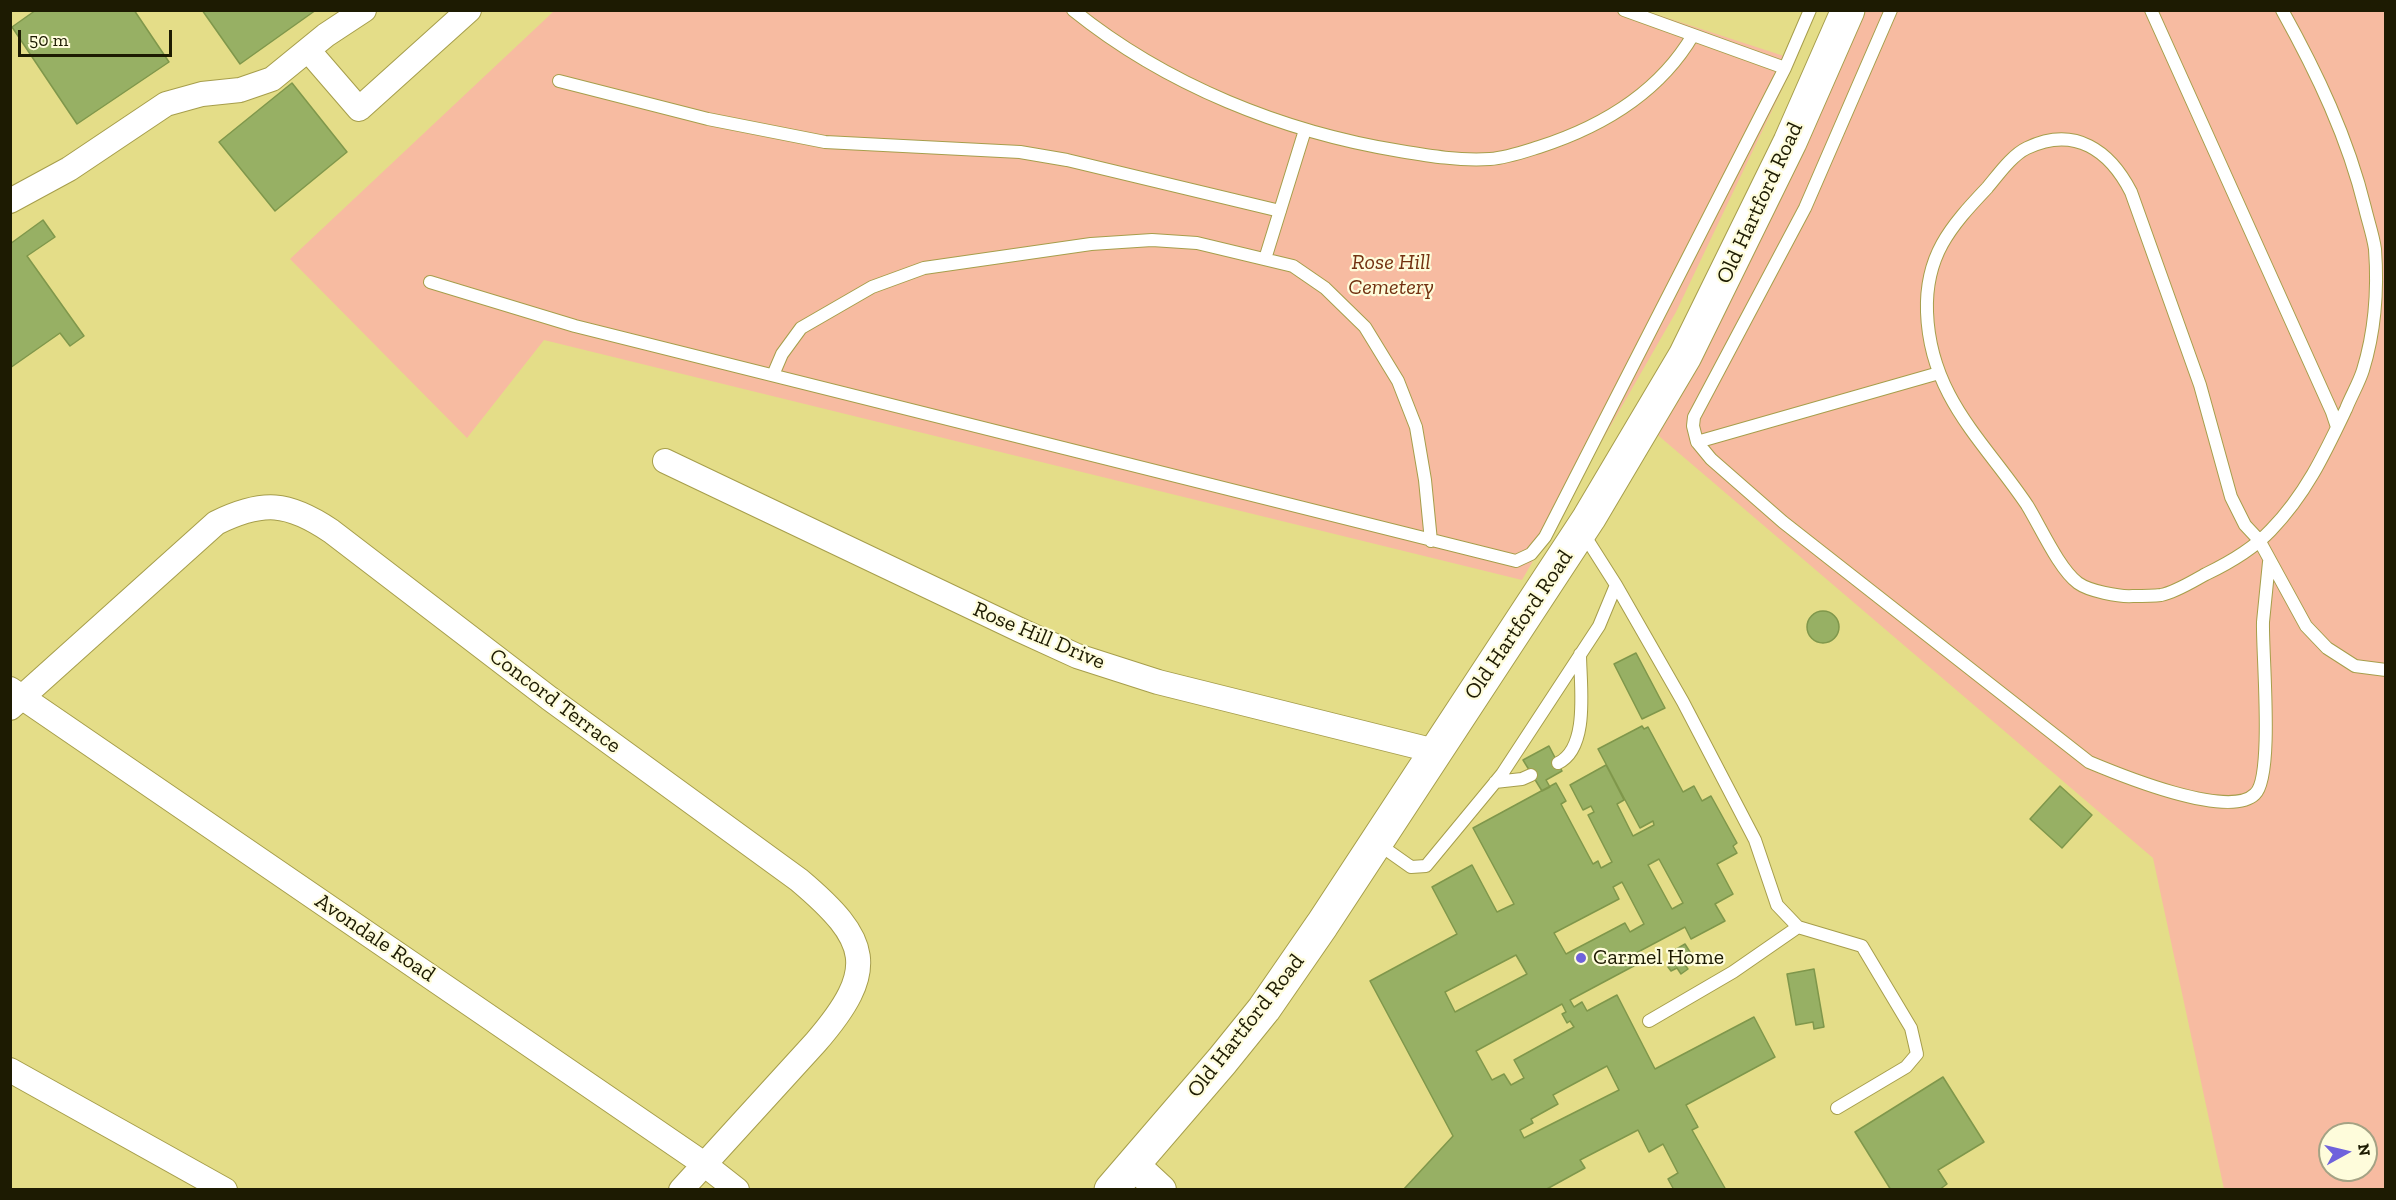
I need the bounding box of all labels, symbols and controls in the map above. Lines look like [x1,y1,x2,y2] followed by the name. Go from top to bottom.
[21,18,176,56] scale bar
[29,29,68,51] text: 50 m
[1711,118,1809,288] street label: Old Hartford Road
[1348,250,1434,302] park label: Rose Hill Cemetery
[1459,545,1579,705] street label: Old Hartford Road
[969,596,1109,676] street label: Rose Hill Drive
[484,643,626,759] street label: Concord Terrace
[310,888,440,988] street label: Avondale Road
[1593,945,1724,971] place label: Carmel Home
[1182,949,1310,1103] street label: Old Hartford Road
[1574,951,1588,965] marker: Carmel Home
[2318,1122,2378,1182] north arrow
[2354,1142,2375,1157] text: N

